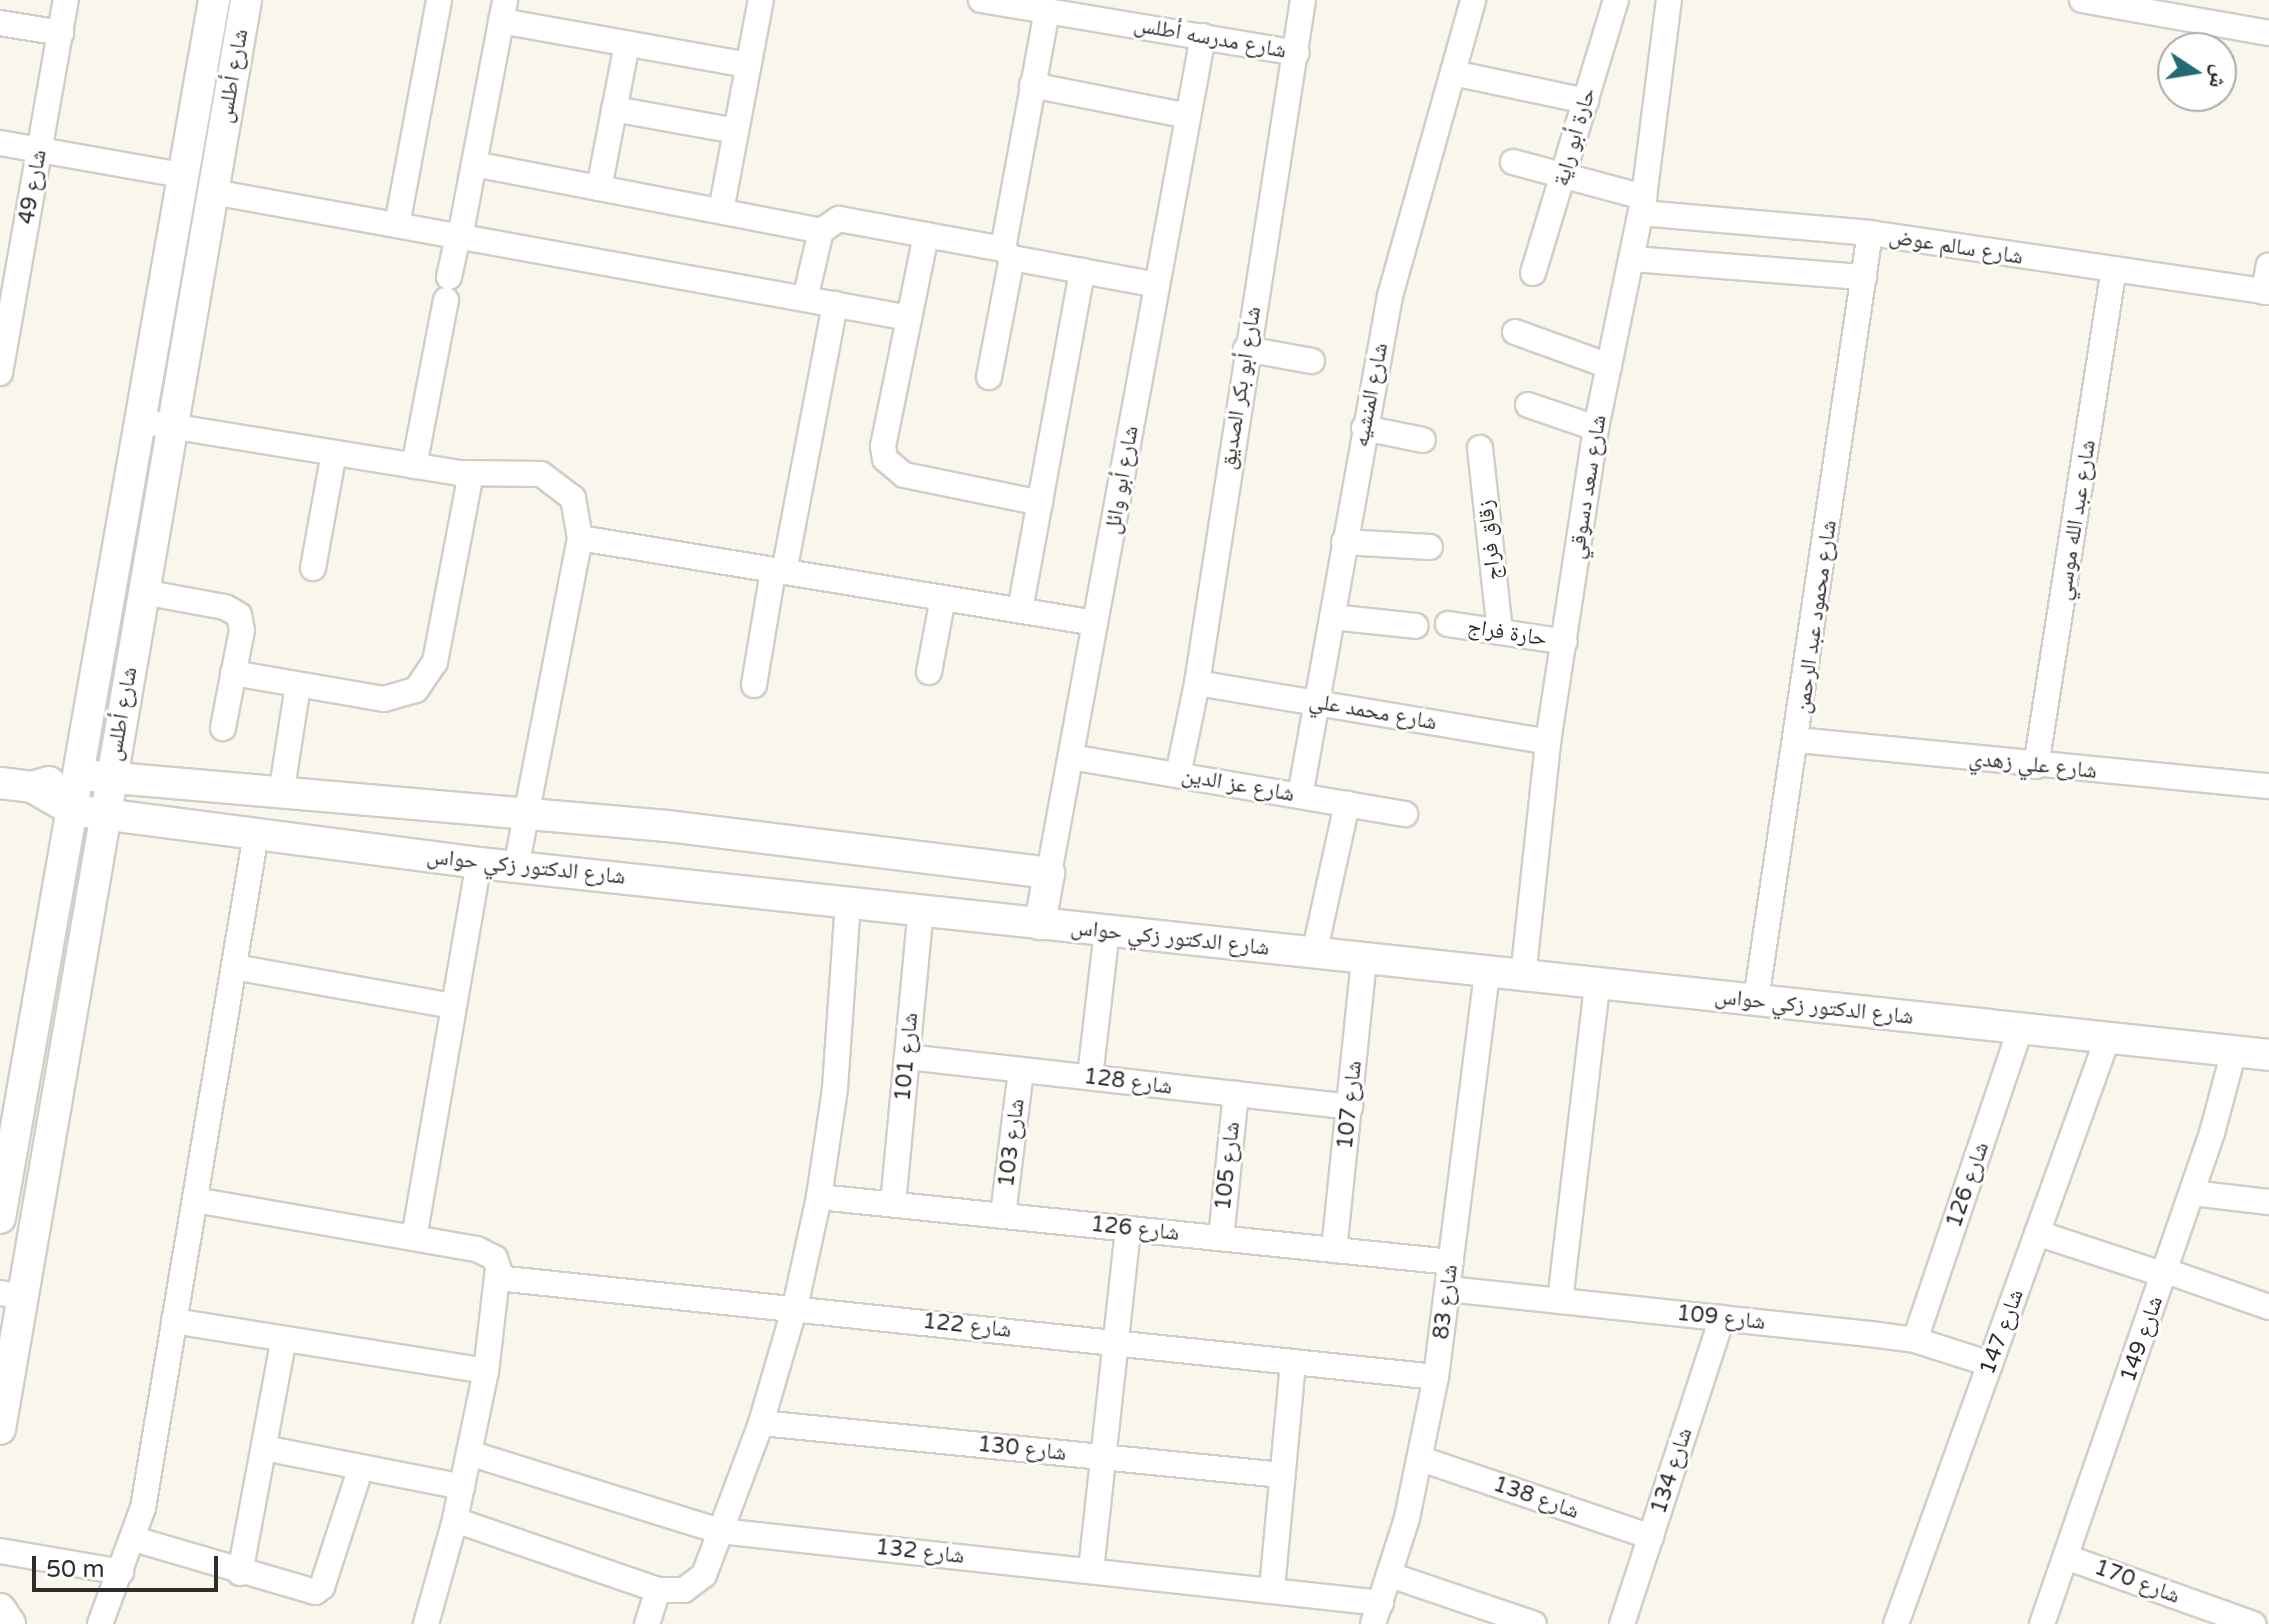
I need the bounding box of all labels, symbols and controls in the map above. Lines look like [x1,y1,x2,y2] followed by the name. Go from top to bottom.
[1132,12,1288,64] street label: شارع مدرسه أطلس
[212,27,254,125] street label: شارع أطلس
[2157,32,2237,112] north arrow
[2203,62,2234,91] text: ش
[1548,85,1602,189] street label: حارة أبو راية
[13,148,53,226] street label: شارع 49
[1887,223,2025,271] street label: شارع سالم عوض
[1215,305,1267,471] street label: شارع أبو بكر الصديق
[1348,341,1394,449] street label: شارع المنشيه
[1564,413,1612,561] street label: شارع سعد دسوقي
[1099,424,1145,536] street label: شارع أبو وائل
[2050,438,2102,602] street label: شارع عبد الله موسي
[1473,499,1507,581] street label: زقاق فراج
[1789,519,1843,715] street label: شارع محمود عبد الرحمن
[1465,614,1549,652] street label: حارة فراج
[101,665,143,763] street label: شارع أطلس
[1307,688,1439,736] street label: شارع محمد علي
[1968,745,2098,785] street label: شارع علي زهدي
[1180,762,1296,808] street label: شارع عز الدين
[425,843,627,891] street label: شارع الدكتور زكي حواس
[1069,914,1271,962] street label: شارع الدكتور زكي حواس
[1713,983,1915,1031] street label: شارع الدكتور زكي حواس
[890,1012,924,1102] street label: شارع 101
[1332,1059,1368,1151] street label: شارع 107
[1082,1063,1174,1101] street label: شارع 128
[993,1097,1031,1189] street label: شارع 103
[1210,1120,1246,1212] street label: شارع 105
[1941,1139,1995,1231] street label: شارع 126
[1089,1211,1181,1247] street label: شارع 126
[1428,1263,1464,1341] street label: شارع 83
[1974,1286,2030,1378] street label: شارع 147
[2115,1293,2169,1385] street label: شارع 149
[1675,1300,1767,1336] street label: شارع 109
[921,1308,1013,1344] street label: شارع 122
[1646,1425,1698,1517] street label: شارع 134
[976,1431,1068,1467] street label: شارع 130
[1490,1471,1582,1525] street label: شارع 138
[874,1534,966,1570] street label: شارع 132
[36,1540,222,1590] scale bar
[2091,1554,2183,1610] street label: شارع 170
[46,1555,104,1584] text: 50 m

